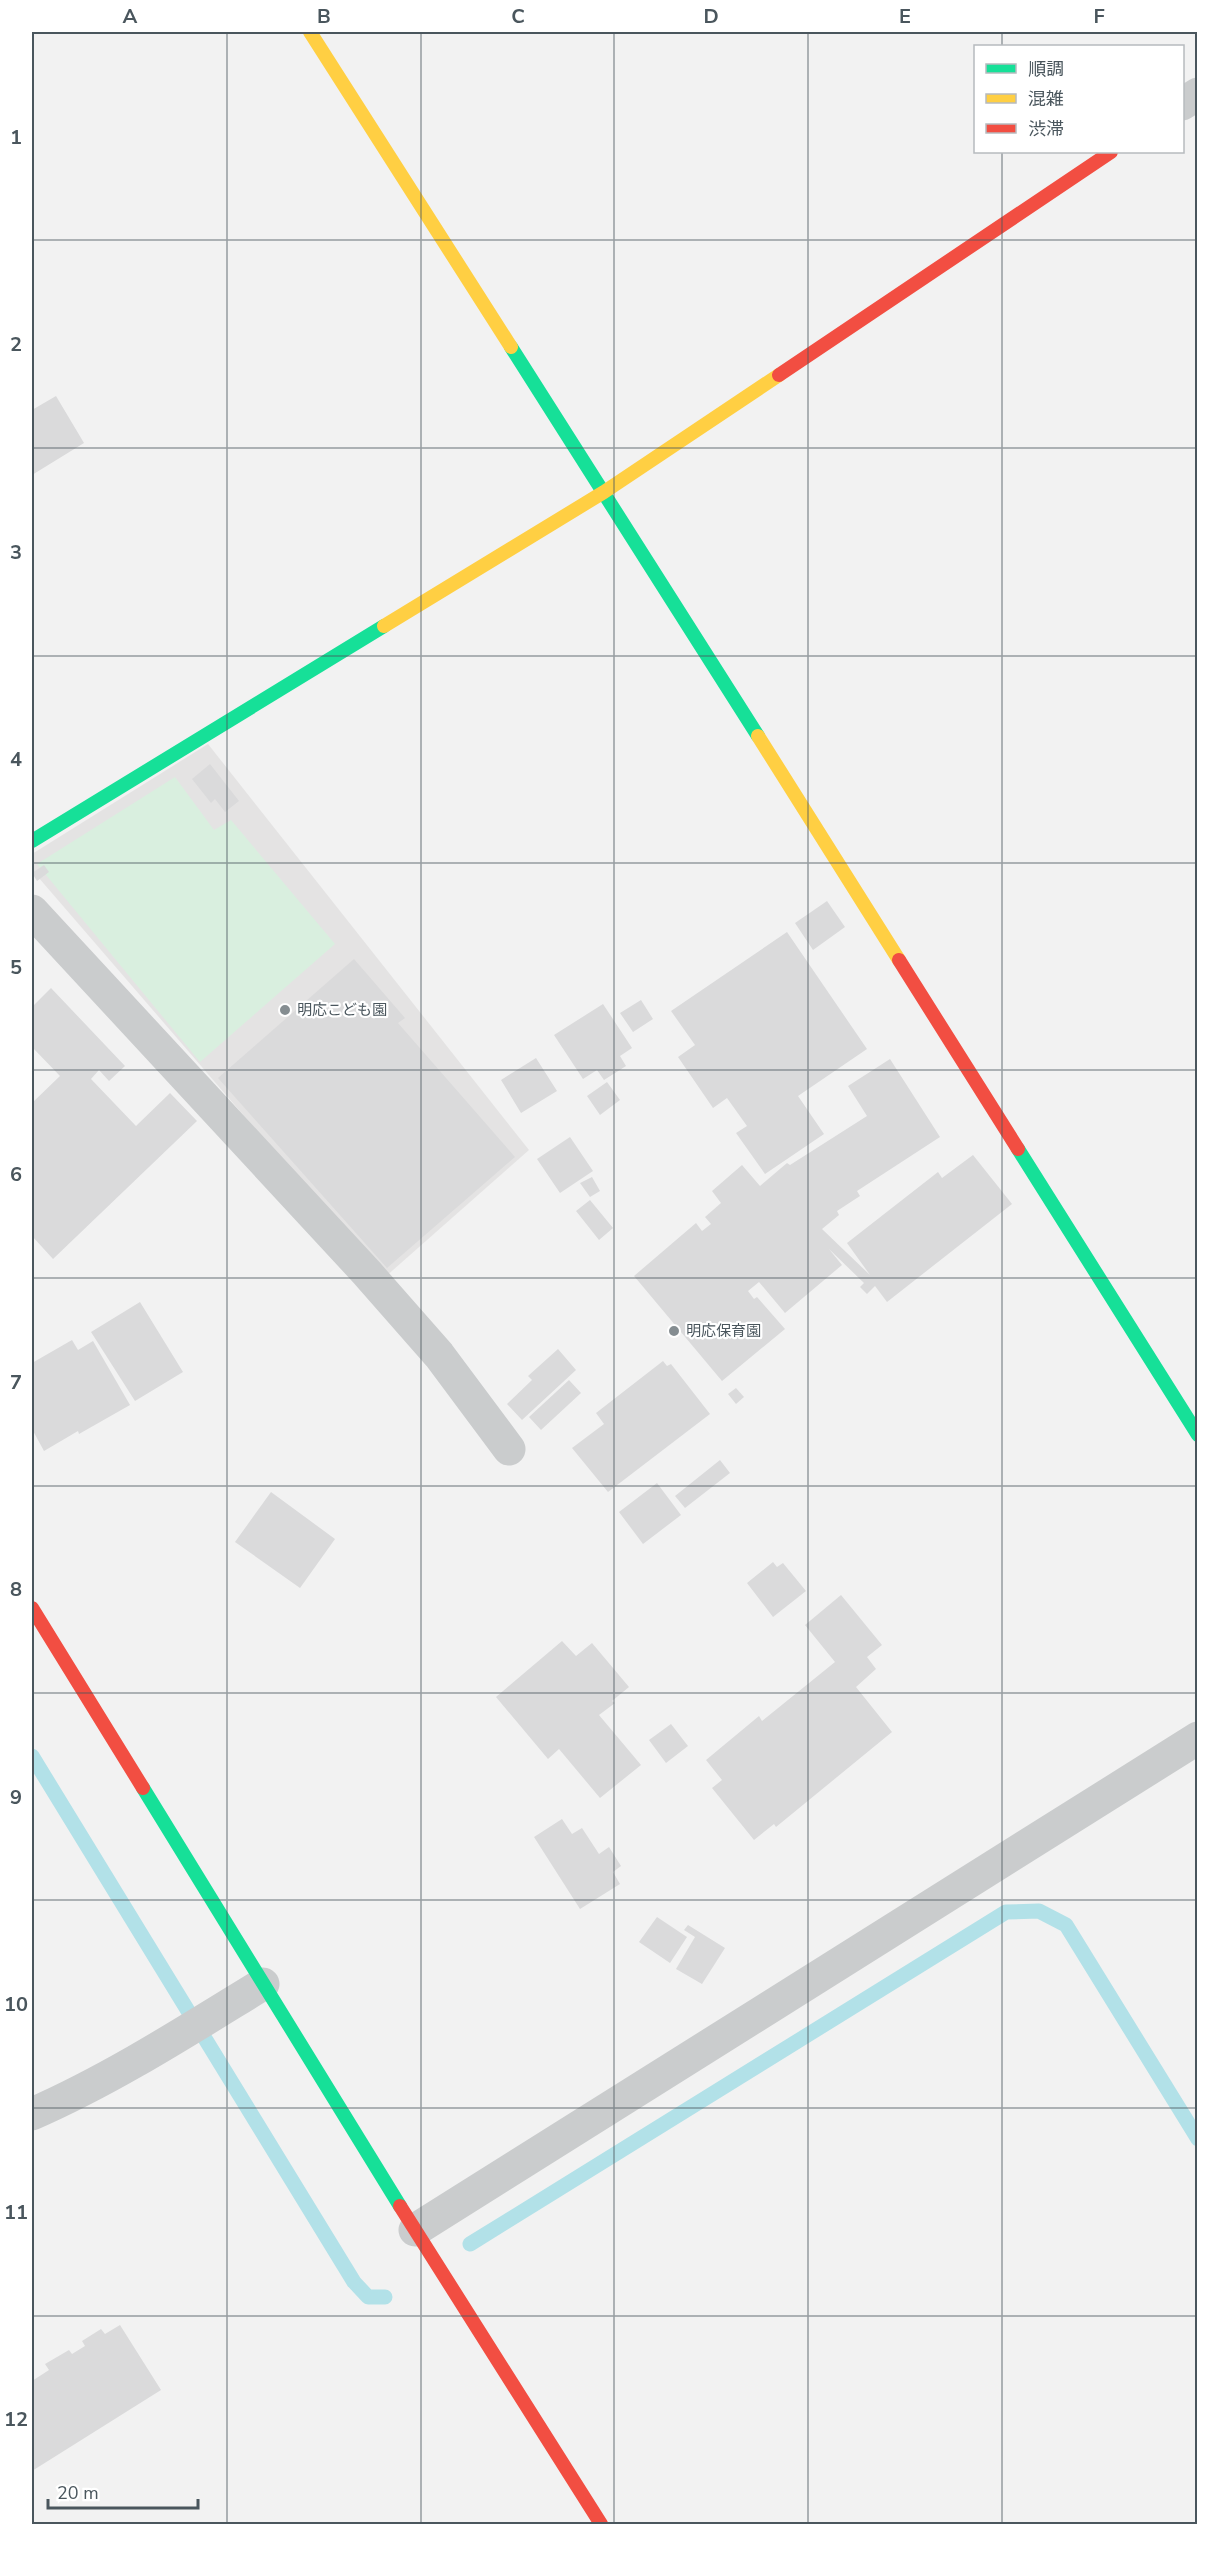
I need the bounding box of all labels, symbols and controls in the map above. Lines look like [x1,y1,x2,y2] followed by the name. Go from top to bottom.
[123,3,138,30] text: A
[317,3,331,30] text: B
[511,3,525,30] text: C
[703,3,719,30] text: D
[899,3,911,30] text: E
[1093,3,1105,30] text: F
[974,45,1184,153] legend
[1028,57,1064,81] text: 順調
[1028,87,1064,111] text: 混雑
[1028,117,1064,141] text: 渋滞
[10,124,22,151] text: 1
[10,331,22,358] text: 2
[10,539,22,566] text: 3
[10,746,22,773] text: 4
[10,954,22,981] text: 5
[297,1000,387,1020] place label: 明応こども園
[278,1003,292,1017] marker: 明応こども園
[10,1161,22,1188] text: 6
[686,1321,761,1341] place label: 明応保育園
[667,1324,681,1338] marker: 明応保育園
[10,1369,22,1396] text: 7
[10,1576,22,1603] text: 8
[10,1784,22,1811] text: 9
[4,1991,28,2018] text: 10
[4,2199,28,2226] text: 11
[4,2406,28,2433] text: 12
[48,2472,198,2510] scale bar
[57,2481,99,2505] text: 20 m

